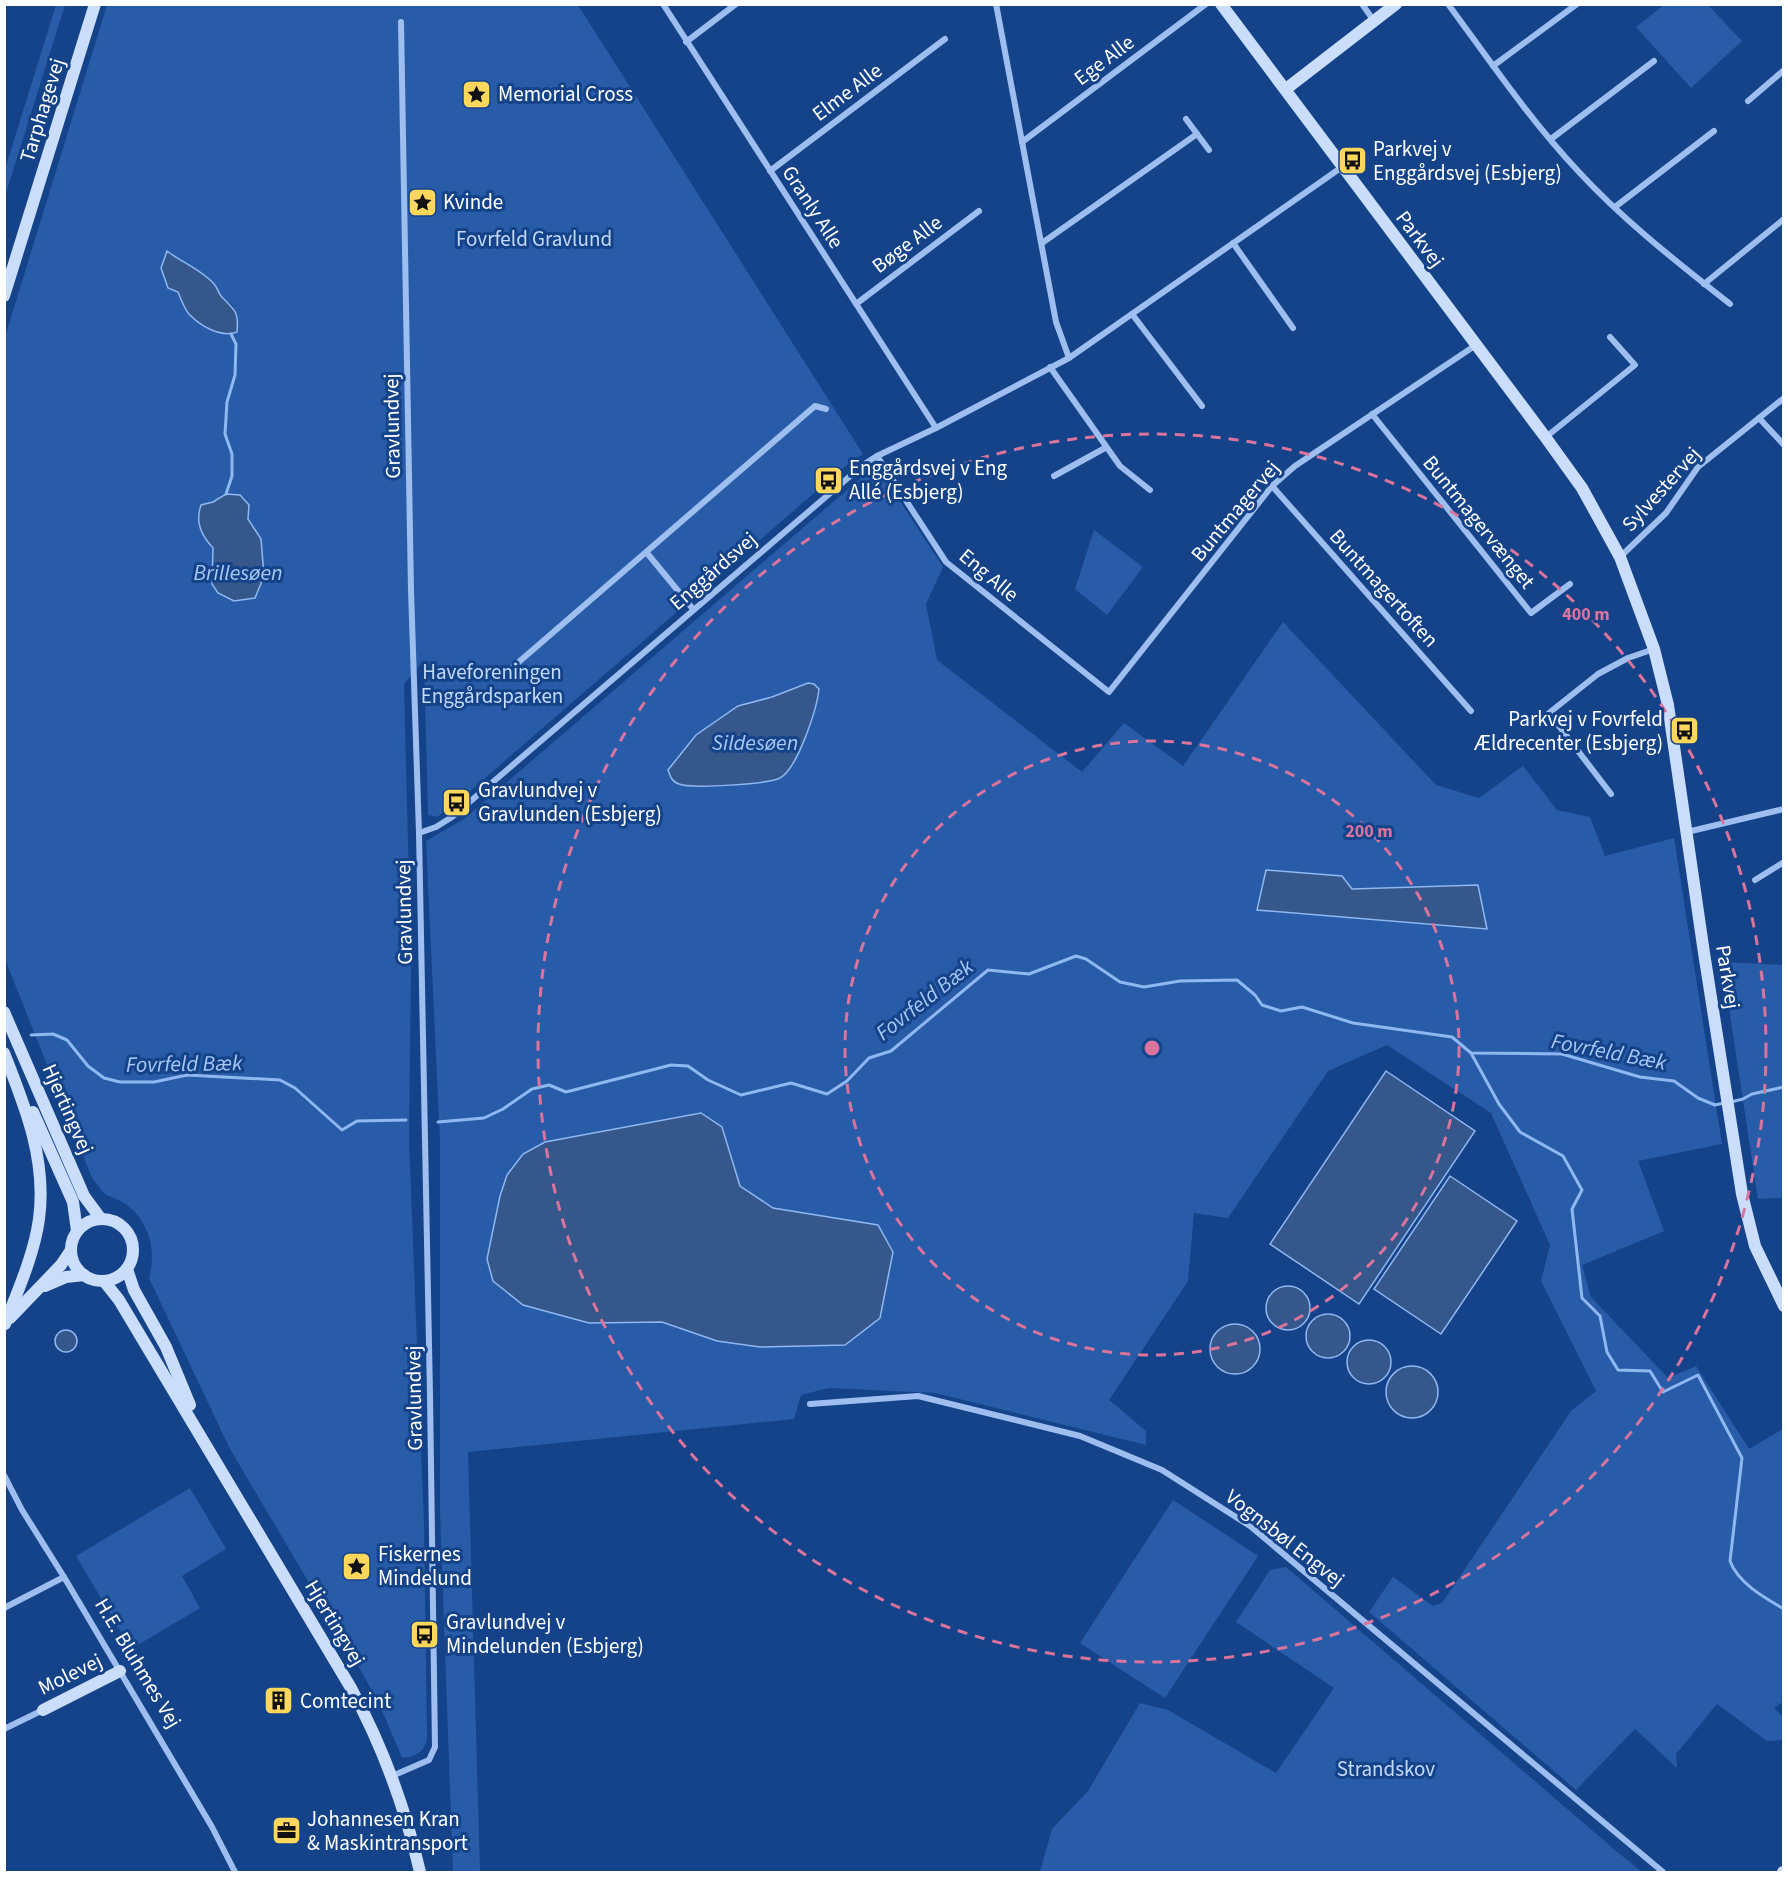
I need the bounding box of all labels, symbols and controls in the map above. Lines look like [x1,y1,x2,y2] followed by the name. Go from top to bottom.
[1068,27,1140,93] street label: Ege Alle
[12,54,72,166] street label: Tarphagevej
[806,56,888,128] street label: Elme Alle
[461,78,493,110] place icon: Memorial Cross
[498,79,633,109] place label: Memorial Cross
[1373,134,1562,188] place label: Parkvej v Enggårdsvej (Esbjerg)
[1336,145,1368,177] bus stop icon: Parkvej v Enggårdsvej (Esbjerg)
[775,160,851,254] street label: Granly Alle
[406,186,438,218] place icon: Kvinde
[443,187,503,217] place label: Kvinde
[1389,204,1451,274] street label: Parkvej
[866,208,948,280] street label: Bøge Alle
[456,224,612,254] park label: Fovrfeld Gravlund
[376,373,408,479] street label: Gravlundvej
[1615,440,1707,538] street label: Sylvestervej
[1416,449,1542,595] street label: Buntmagervænget
[849,453,1008,507] place label: Enggårdsvej v Eng Allé (Esbjerg)
[1184,454,1286,568] street label: Buntmagervej
[812,464,844,496] bus stop icon: Enggårdsvej v Eng Allé (Esbjerg)
[1322,522,1446,654] street label: Buntmagertoften
[663,525,763,617] street label: Enggårdsvej
[953,541,1025,609] street label: Eng Alle
[193,557,283,589] water label: Brillesøen
[1562,602,1610,627] text: 400 m
[421,657,563,711] park label: Haveforeningen Enggårdsparken
[1474,704,1663,758] place label: Parkvej v Fovrfeld Ældrecenter (Esbjerg)
[1668,715,1700,747] bus stop icon: Parkvej v Fovrfeld Ældrecenter (Esbjerg)
[712,727,798,759] water label: Sildesøen
[478,775,662,829] place label: Gravlundvej v Gravlunden (Esbjerg)
[441,786,473,818] bus stop icon: Gravlundvej v Gravlunden (Esbjerg)
[1345,819,1393,844] text: 200 m
[388,859,420,965] street label: Gravlundvej
[1708,943,1748,1011] street label: Parkvej
[869,951,981,1048] water label: Fovrfeld Bæk
[1549,1025,1670,1079] water label: Fovrfeld Bæk
[1142,1038,1162,1058] centre of rings
[125,1047,243,1081] water label: Fovrfeld Bæk
[35,1059,101,1159] street label: Hjertingvej
[398,1345,430,1451] street label: Gravlundvej
[1219,1482,1351,1594] street label: Vognsbøl Engvej
[378,1539,472,1593] place label: Fiskernes Mindelund
[341,1550,373,1582] place icon: Fiskernes Mindelund
[297,1574,373,1672] street label: Hjertingvej
[87,1592,189,1734] street label: H.E. Bluhmes Vej
[446,1607,644,1661] place label: Gravlundvej v Mindelunden (Esbjerg)
[409,1618,441,1650] bus stop icon: Gravlundvej v Mindelunden (Esbjerg)
[33,1646,107,1702] street label: Molevej
[263,1685,295,1717] building icon: Comtecint
[300,1686,391,1716] place label: Comtecint
[1337,1754,1435,1784] park label: Strandskov
[307,1804,468,1858] place label: Johannesen Kran & Maskintransport
[270,1815,302,1847] office icon: Johannesen Kran & Maskintransport

